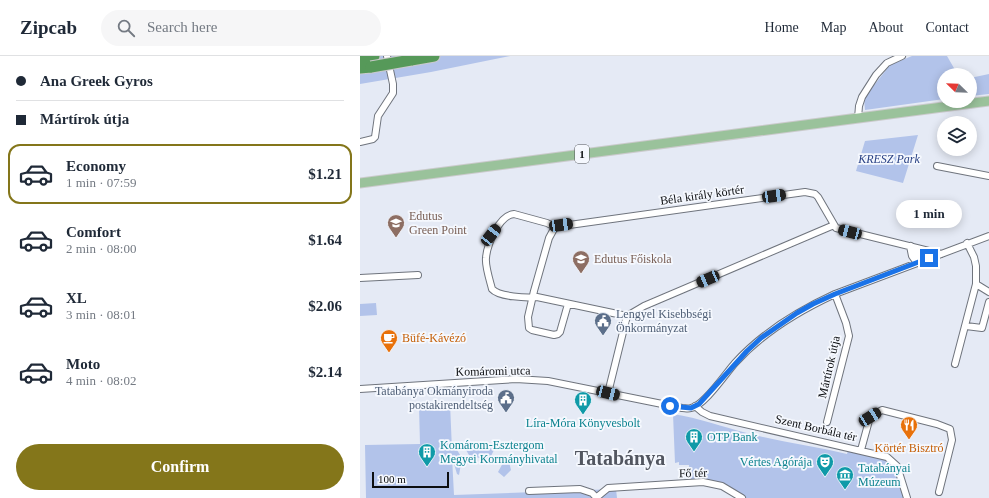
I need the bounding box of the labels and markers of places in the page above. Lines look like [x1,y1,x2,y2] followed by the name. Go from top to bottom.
[409,209,467,237] place label: Edutus Green Point
[386,213,406,238] school or university icon: Edutus Green Point
[571,249,591,274] school or university icon: Edutus Főiskola
[594,252,672,266] place label: Edutus Főiskola
[616,307,712,335] place label: Lengyel Kisebbségi Önkormányzat
[593,311,613,336] public building icon: Lengyel Kisebbségi Önkormányzat
[379,328,399,353] cafe icon: Büfé-Kávézó
[402,331,466,345] place label: Büfé-Kávézó
[375,384,494,412] place label: Tatabánya Okmányiroda postakirendeltség
[496,388,516,413] public building icon: Tatabánya Okmányiroda postakirendeltség
[573,390,593,415] building icon: Líra-Móra Könyvesbolt
[899,415,919,440] restaurant icon: Körtér Bisztró
[526,416,641,430] place label: Líra-Móra Könyvesbolt
[684,427,704,452] building icon: OTP Bank
[707,430,758,444] place label: OTP Bank
[440,438,558,466] place label: Komárom-Esztergom Megyei Kormányhivatal
[875,441,943,455] place label: Körtér Bisztró
[417,442,437,467] building icon: Komárom-Esztergom Megyei Kormányhivatal
[815,452,835,477] theatre icon: Vértes Agórája
[740,455,813,469] place label: Vértes Agórája
[858,461,911,489] place label: Tatabányai Múzeum
[835,465,855,490] museum icon: Tatabányai Múzeum

